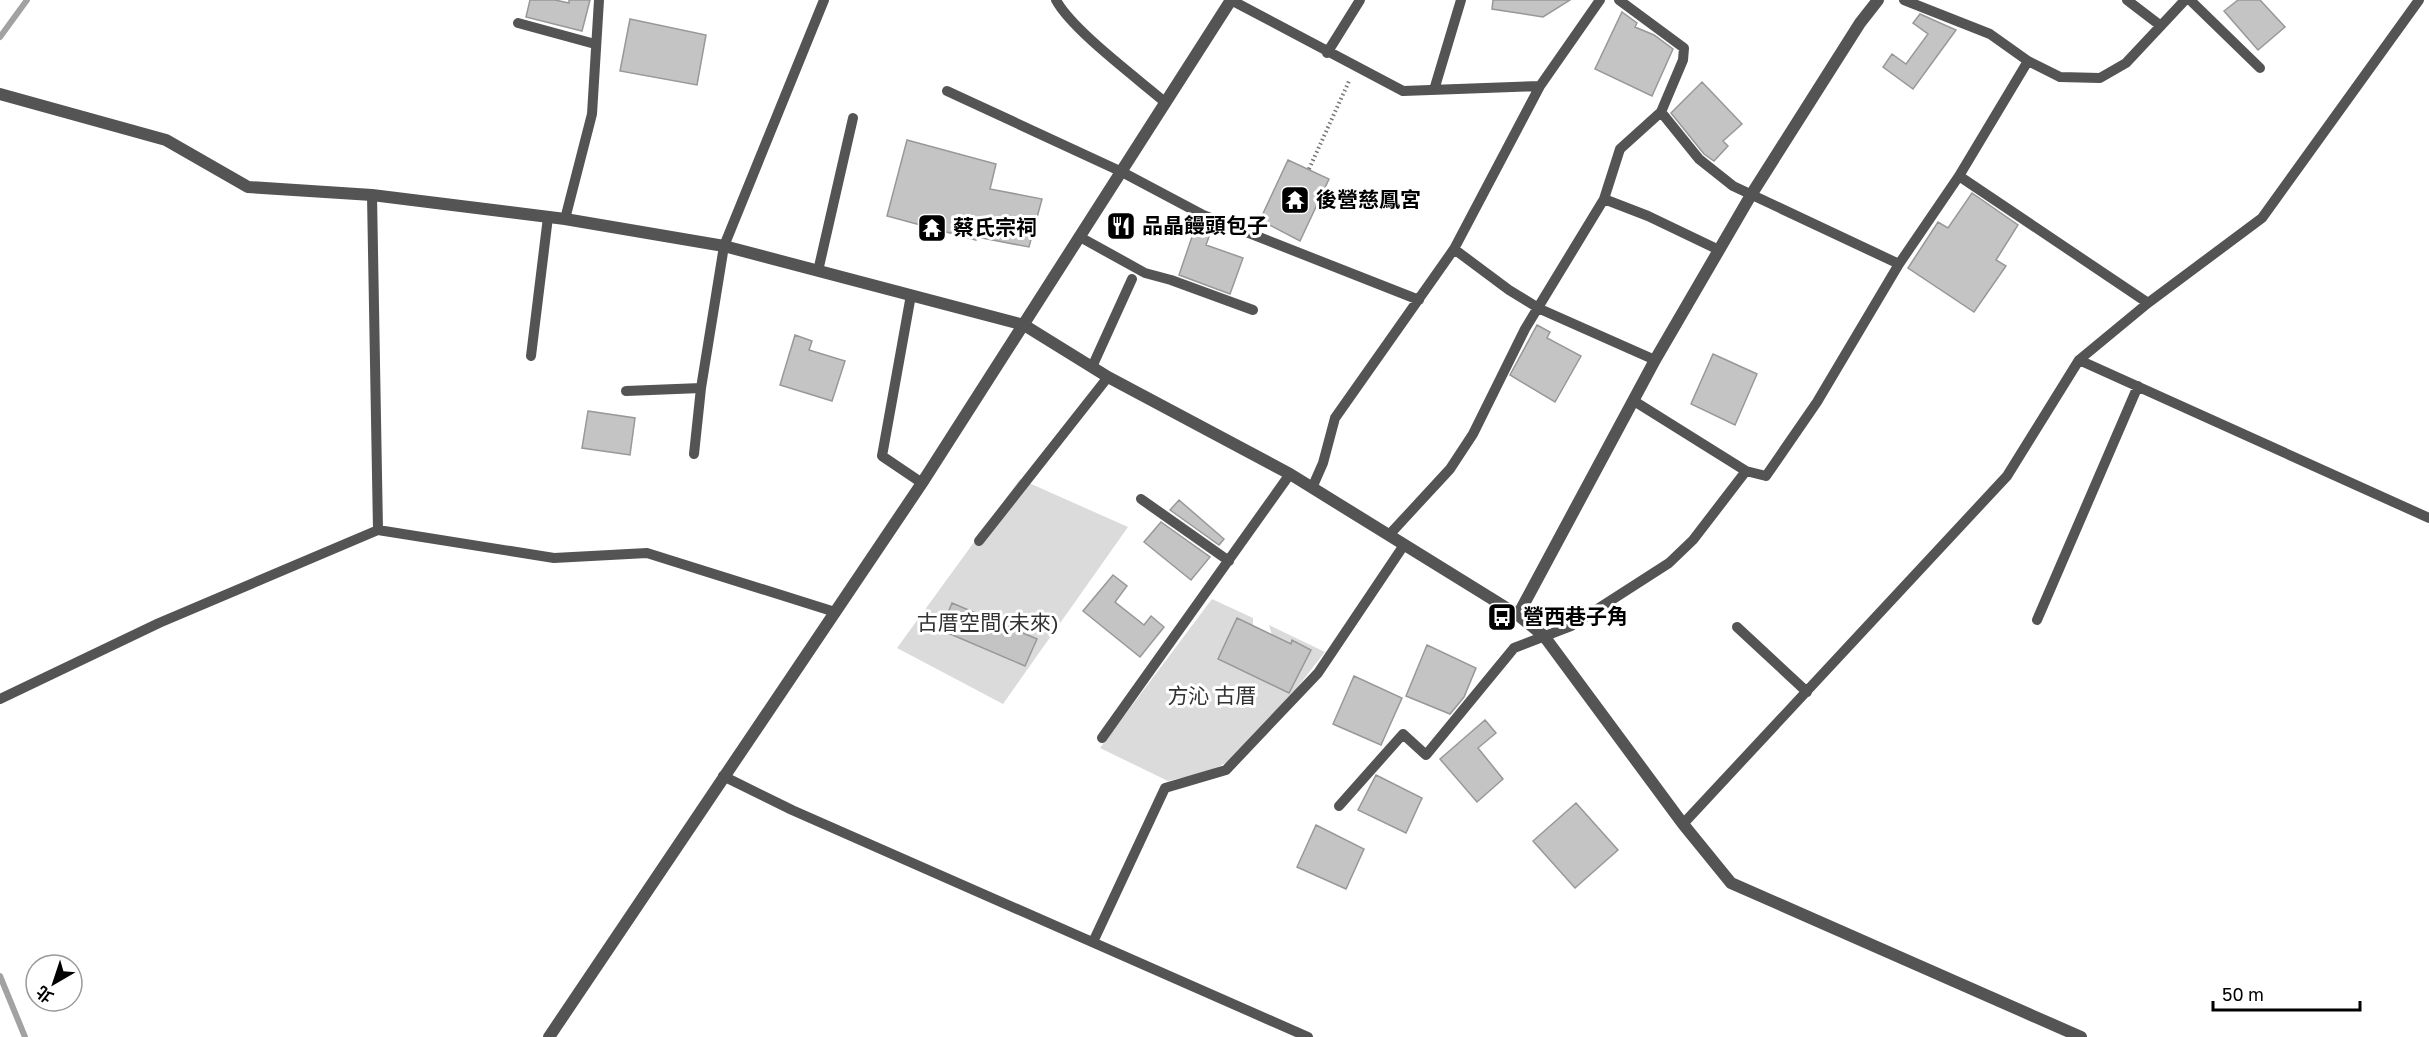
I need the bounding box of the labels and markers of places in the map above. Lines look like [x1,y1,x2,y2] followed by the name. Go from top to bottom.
[1279,184,1311,216] temple icon: 後營慈鳳宮
[1316,186,1421,212] place label: 後營慈鳳宮
[1105,210,1137,242] restaurant icon: 品晶饅頭包子
[916,212,948,244] temple icon: 蔡氏宗祠
[1142,212,1268,238] place label: 品晶饅頭包子
[953,214,1037,240] place label: 蔡氏宗祠
[1486,601,1518,633] bus stop icon: 營西巷子角
[1523,603,1628,629] place label: 營西巷子角

